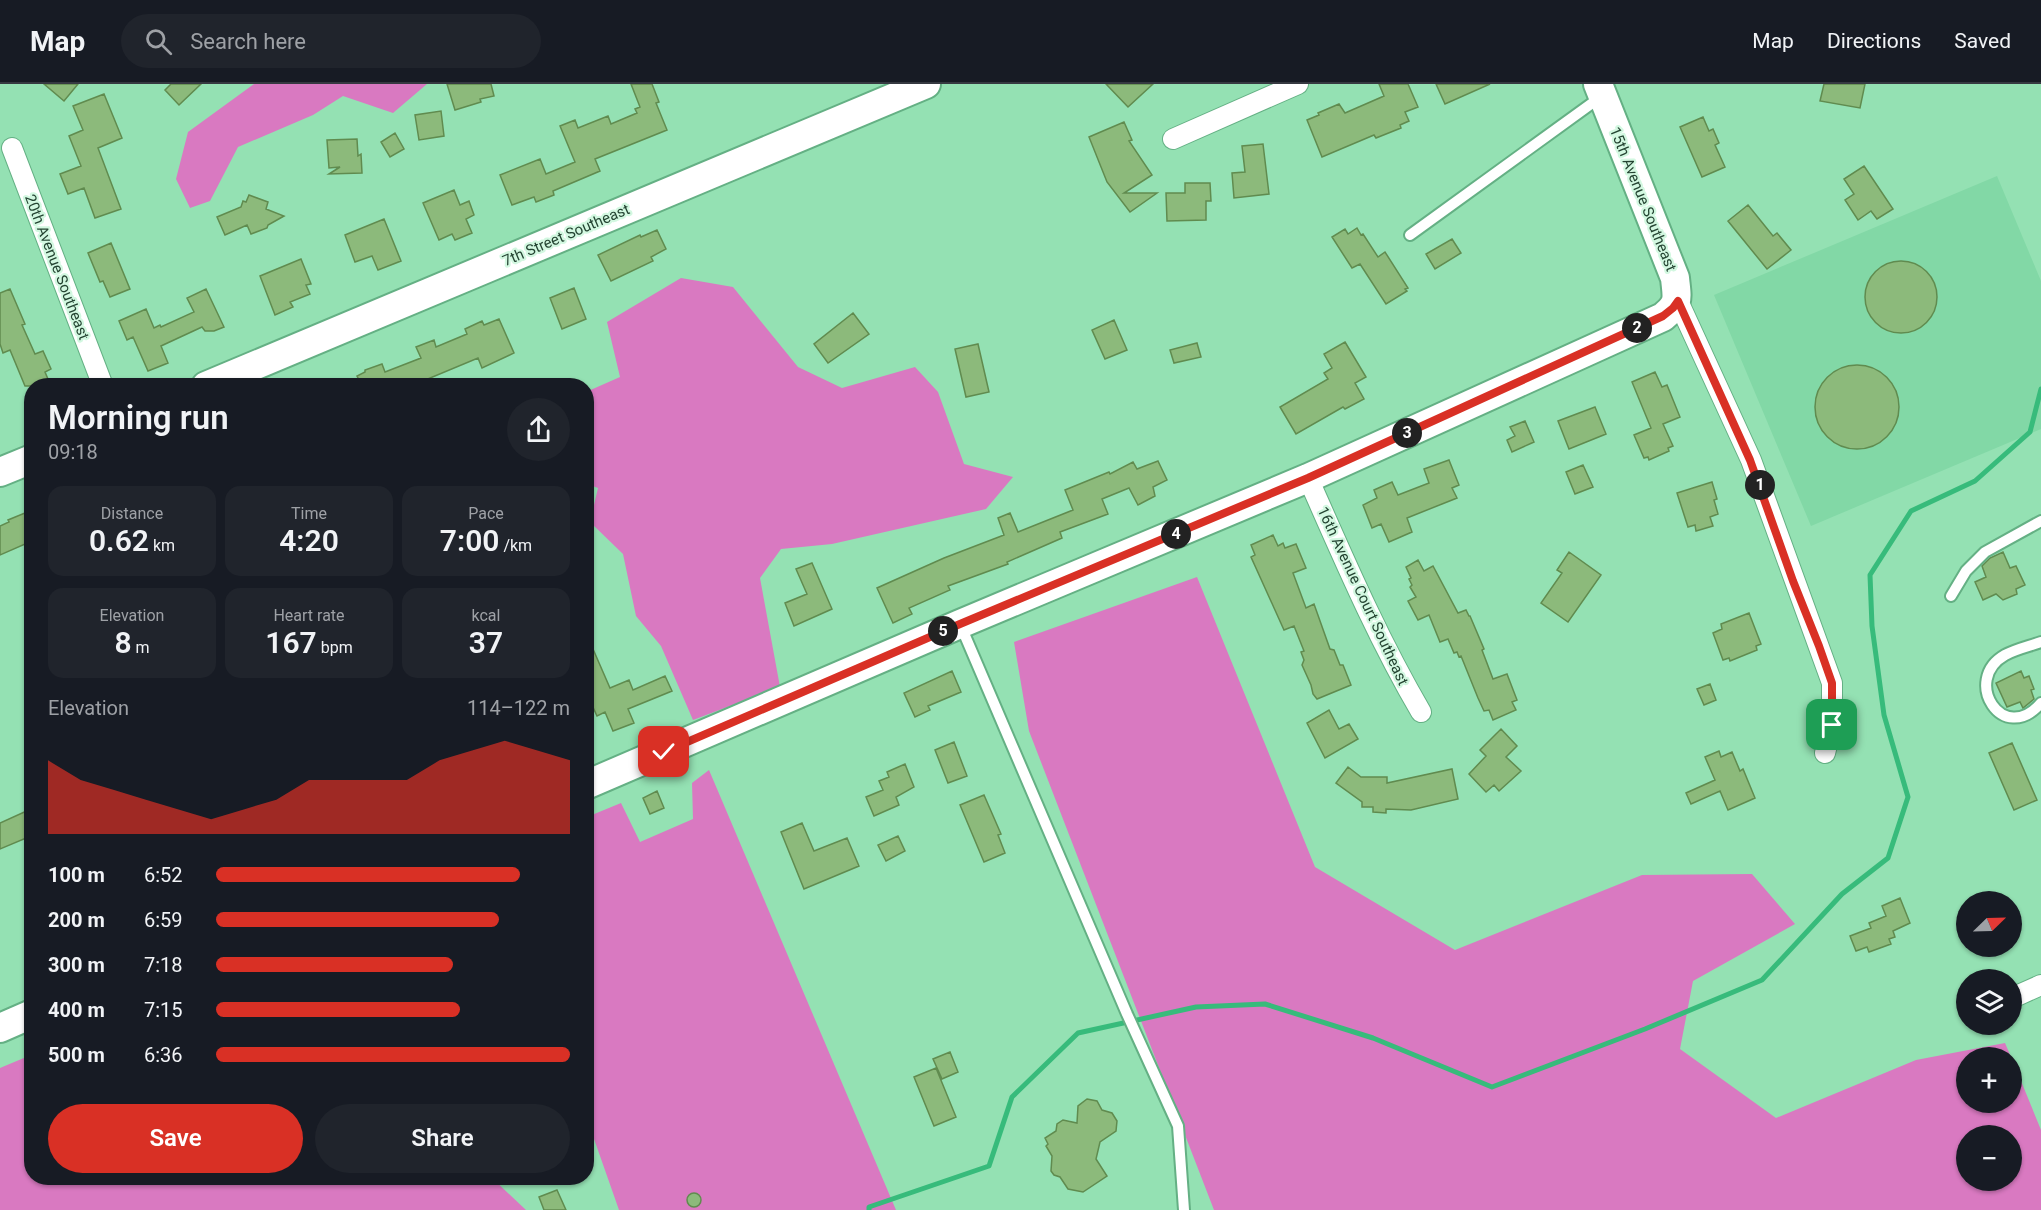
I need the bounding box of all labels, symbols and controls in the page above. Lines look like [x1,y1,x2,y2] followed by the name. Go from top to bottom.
[121,14,541,68] search box
[30,25,85,58] text: Map
[142,25,175,58] icon: search
[190,29,306,54] text: Search here
[1752,29,1794,53] text: Map
[1827,29,1921,53] text: Directions
[1954,29,2011,53] text: Saved
[1606,124,1680,274] street label: 15th Avenue Southeast
[21,192,93,342] street label: 20th Avenue Southeast
[500,200,632,270] street label: 7th Street Southeast
[1622,313,1652,343] pin: 2
[1632,318,1642,337] text: 2
[48,398,229,437] text: Morning run
[507,398,570,461] button: share
[1392,418,1422,448] pin: 3
[1402,423,1412,442] text: 3
[48,440,98,464] text: 09:18
[1745,470,1775,500] pin: 1
[1755,475,1765,494] text: 1
[101,504,163,523] text: Distance
[291,504,327,523] text: Time
[468,504,504,523] text: Pace
[1314,504,1412,688] street label: 16th Avenue Court Southeast
[1161,519,1191,549] pin: 4
[89,523,149,558] text: 0.62
[279,523,339,558] text: 4:20
[440,523,499,558] text: 7:00
[1171,524,1181,543] text: 4
[149,536,175,555] text: km
[499,536,532,555] text: /km
[100,606,164,625] text: Elevation
[273,606,345,625] text: Heart rate
[472,606,500,625] text: kcal
[928,616,958,646] pin: 5
[938,621,948,640] text: 5
[114,625,132,660] text: 8
[265,625,317,660] text: 167
[469,625,503,660] text: 37
[132,638,150,657] text: m
[317,638,353,657] text: bpm
[48,696,129,720] text: Elevation
[467,696,570,720] text: 114–122 m
[1806,699,1857,750] pin
[1815,708,1848,741] icon: arrive
[638,726,689,777] pin
[647,735,680,768] icon: check
[48,863,105,887] text: 100 m
[144,863,183,887] text: 6:52
[1956,891,2022,957] north arrow
[1956,891,2022,1191] map controls
[48,908,105,932] text: 200 m
[144,908,183,932] text: 6:59
[48,953,105,977] text: 300 m
[144,953,183,977] text: 7:18
[1956,969,2022,1035] button: layers
[48,998,105,1022] text: 400 m
[144,998,183,1022] text: 7:15
[48,1043,105,1067] text: 500 m
[144,1043,183,1067] text: 6:36
[1956,1047,2022,1113] button: +
[48,1104,303,1173] button: Save
[315,1104,570,1173] button: Share
[1956,1125,2022,1191] button: −

